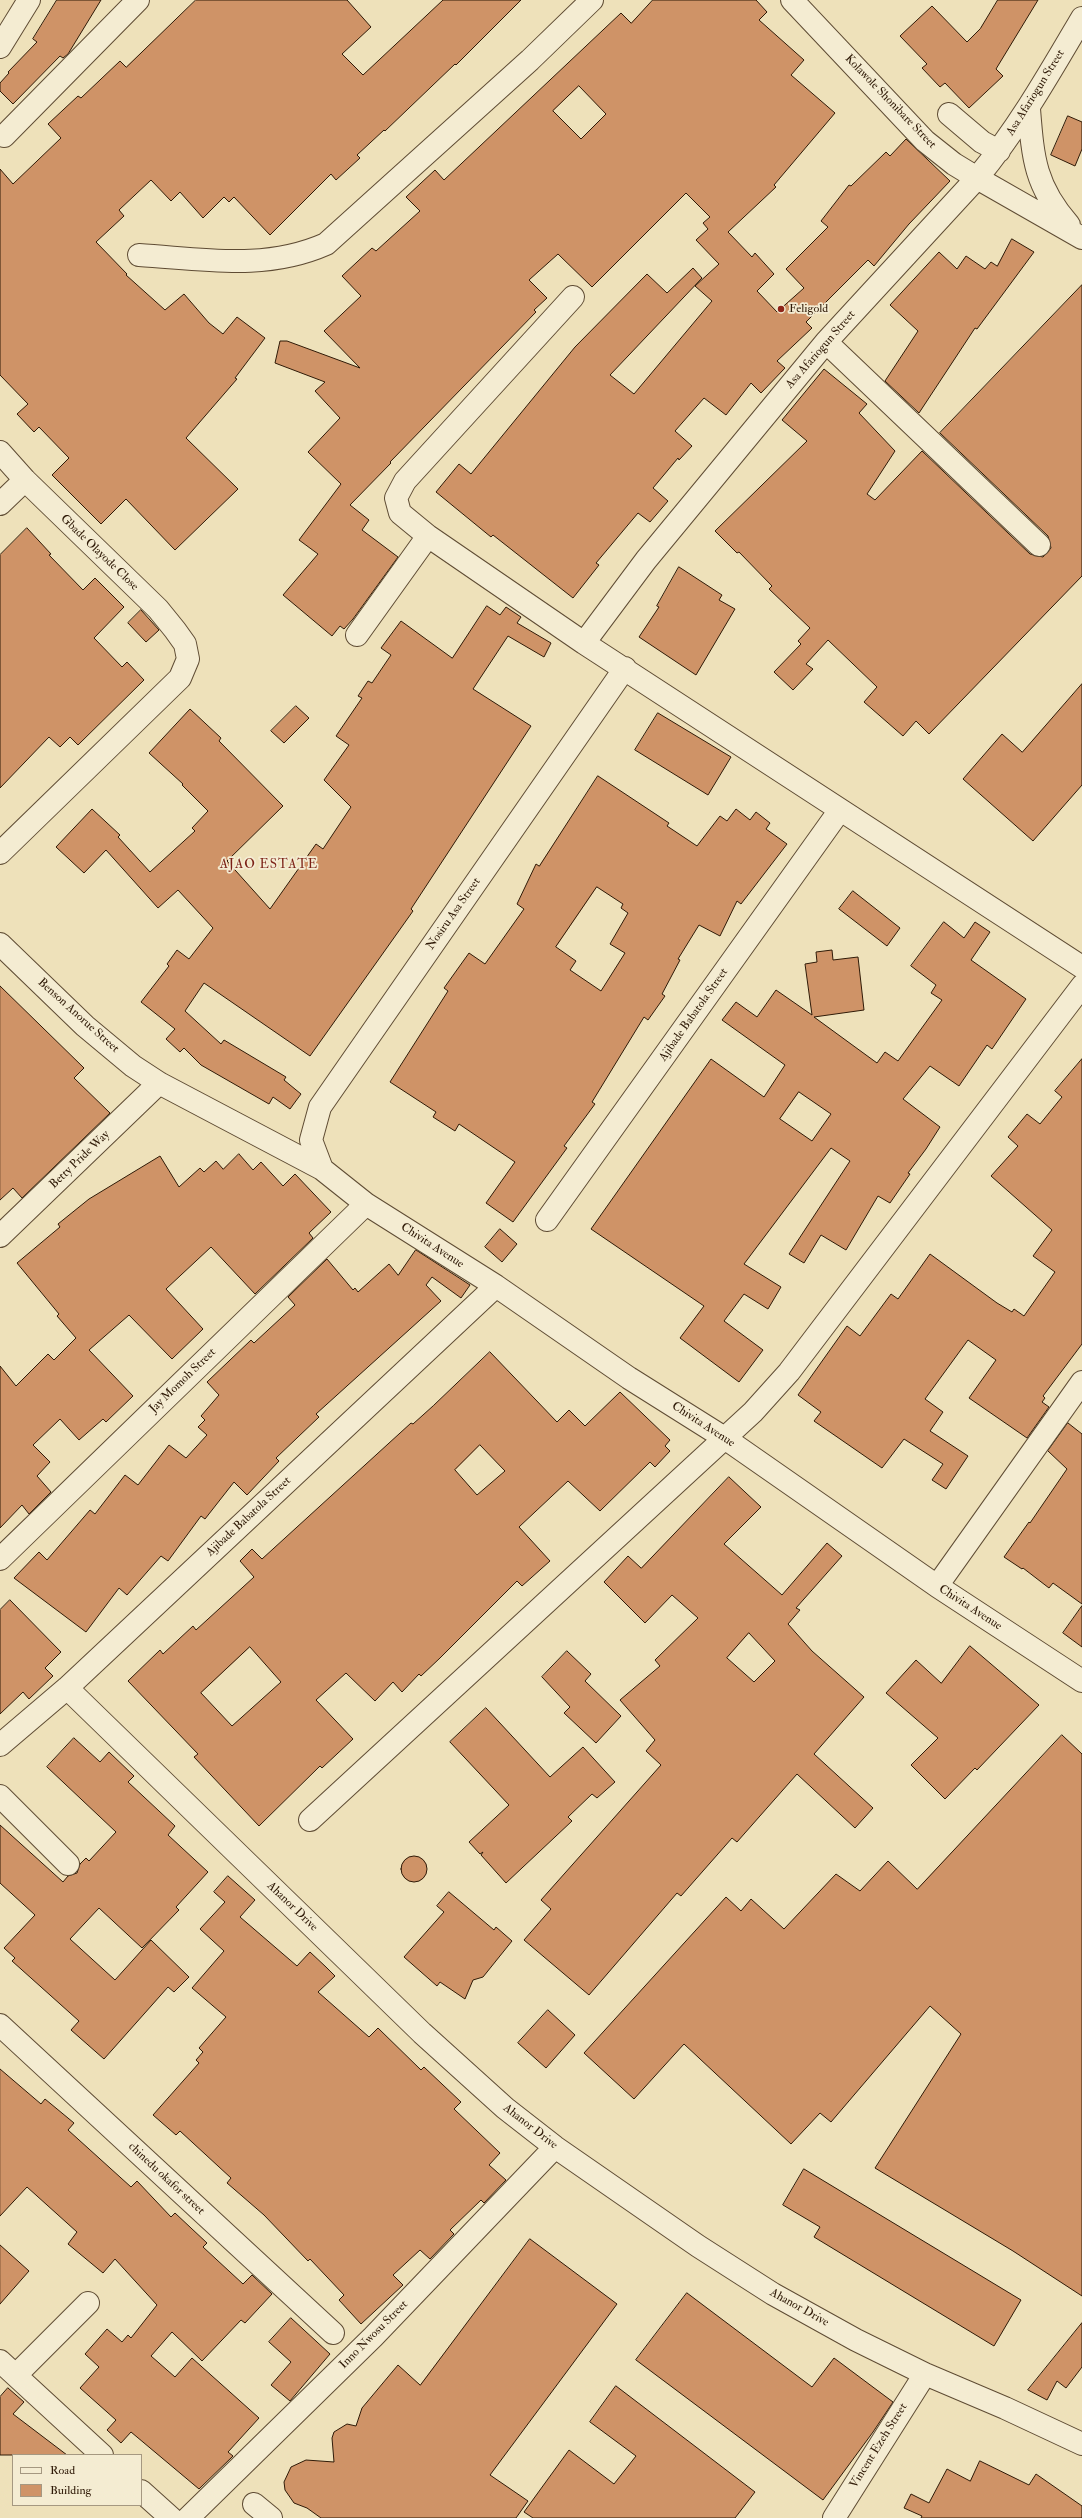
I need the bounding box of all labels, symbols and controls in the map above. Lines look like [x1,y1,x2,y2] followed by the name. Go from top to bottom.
[1004,47,1068,139] street label: Asa Afariogun Street
[841,52,939,152] street label: Kolawole Shonibare Street
[789,302,828,316] place label: Feligold
[776,304,786,314] marker: Feligold
[783,308,859,392] street label: Asa Afariogun Street
[57,512,141,594] street label: Gbade Olayode Close
[220,857,318,873] district label: AJAO ESTATE
[424,875,484,953] street label: Nosiru Asa Street
[656,966,732,1064] street label: Ajibade Babatola Street
[34,976,122,1056] street label: Benson Anorue Street
[47,1128,113,1192] street label: Betty Pride Way
[398,1220,466,1272] street label: Chivita Avenue
[147,1346,219,1416] street label: Jay Momoh Street
[669,1399,737,1451] street label: Chivita Avenue
[204,1474,294,1560] street label: Ajibade Babatola Street
[936,1582,1004,1634] street label: Chivita Avenue
[264,1879,320,1935] street label: Ahanor Drive
[500,2101,560,2153] street label: Ahanor Drive
[125,2140,207,2218] street label: chinedu okafor street
[767,2286,831,2330] street label: Ahanor Drive
[337,2298,411,2372] street label: Inno Nwosu Street
[847,2401,911,2491] street label: Vincent Ezeh Street
[12,2454,142,2506] legend
[50,2463,75,2478] text: Road
[50,2483,91,2498] text: Building

